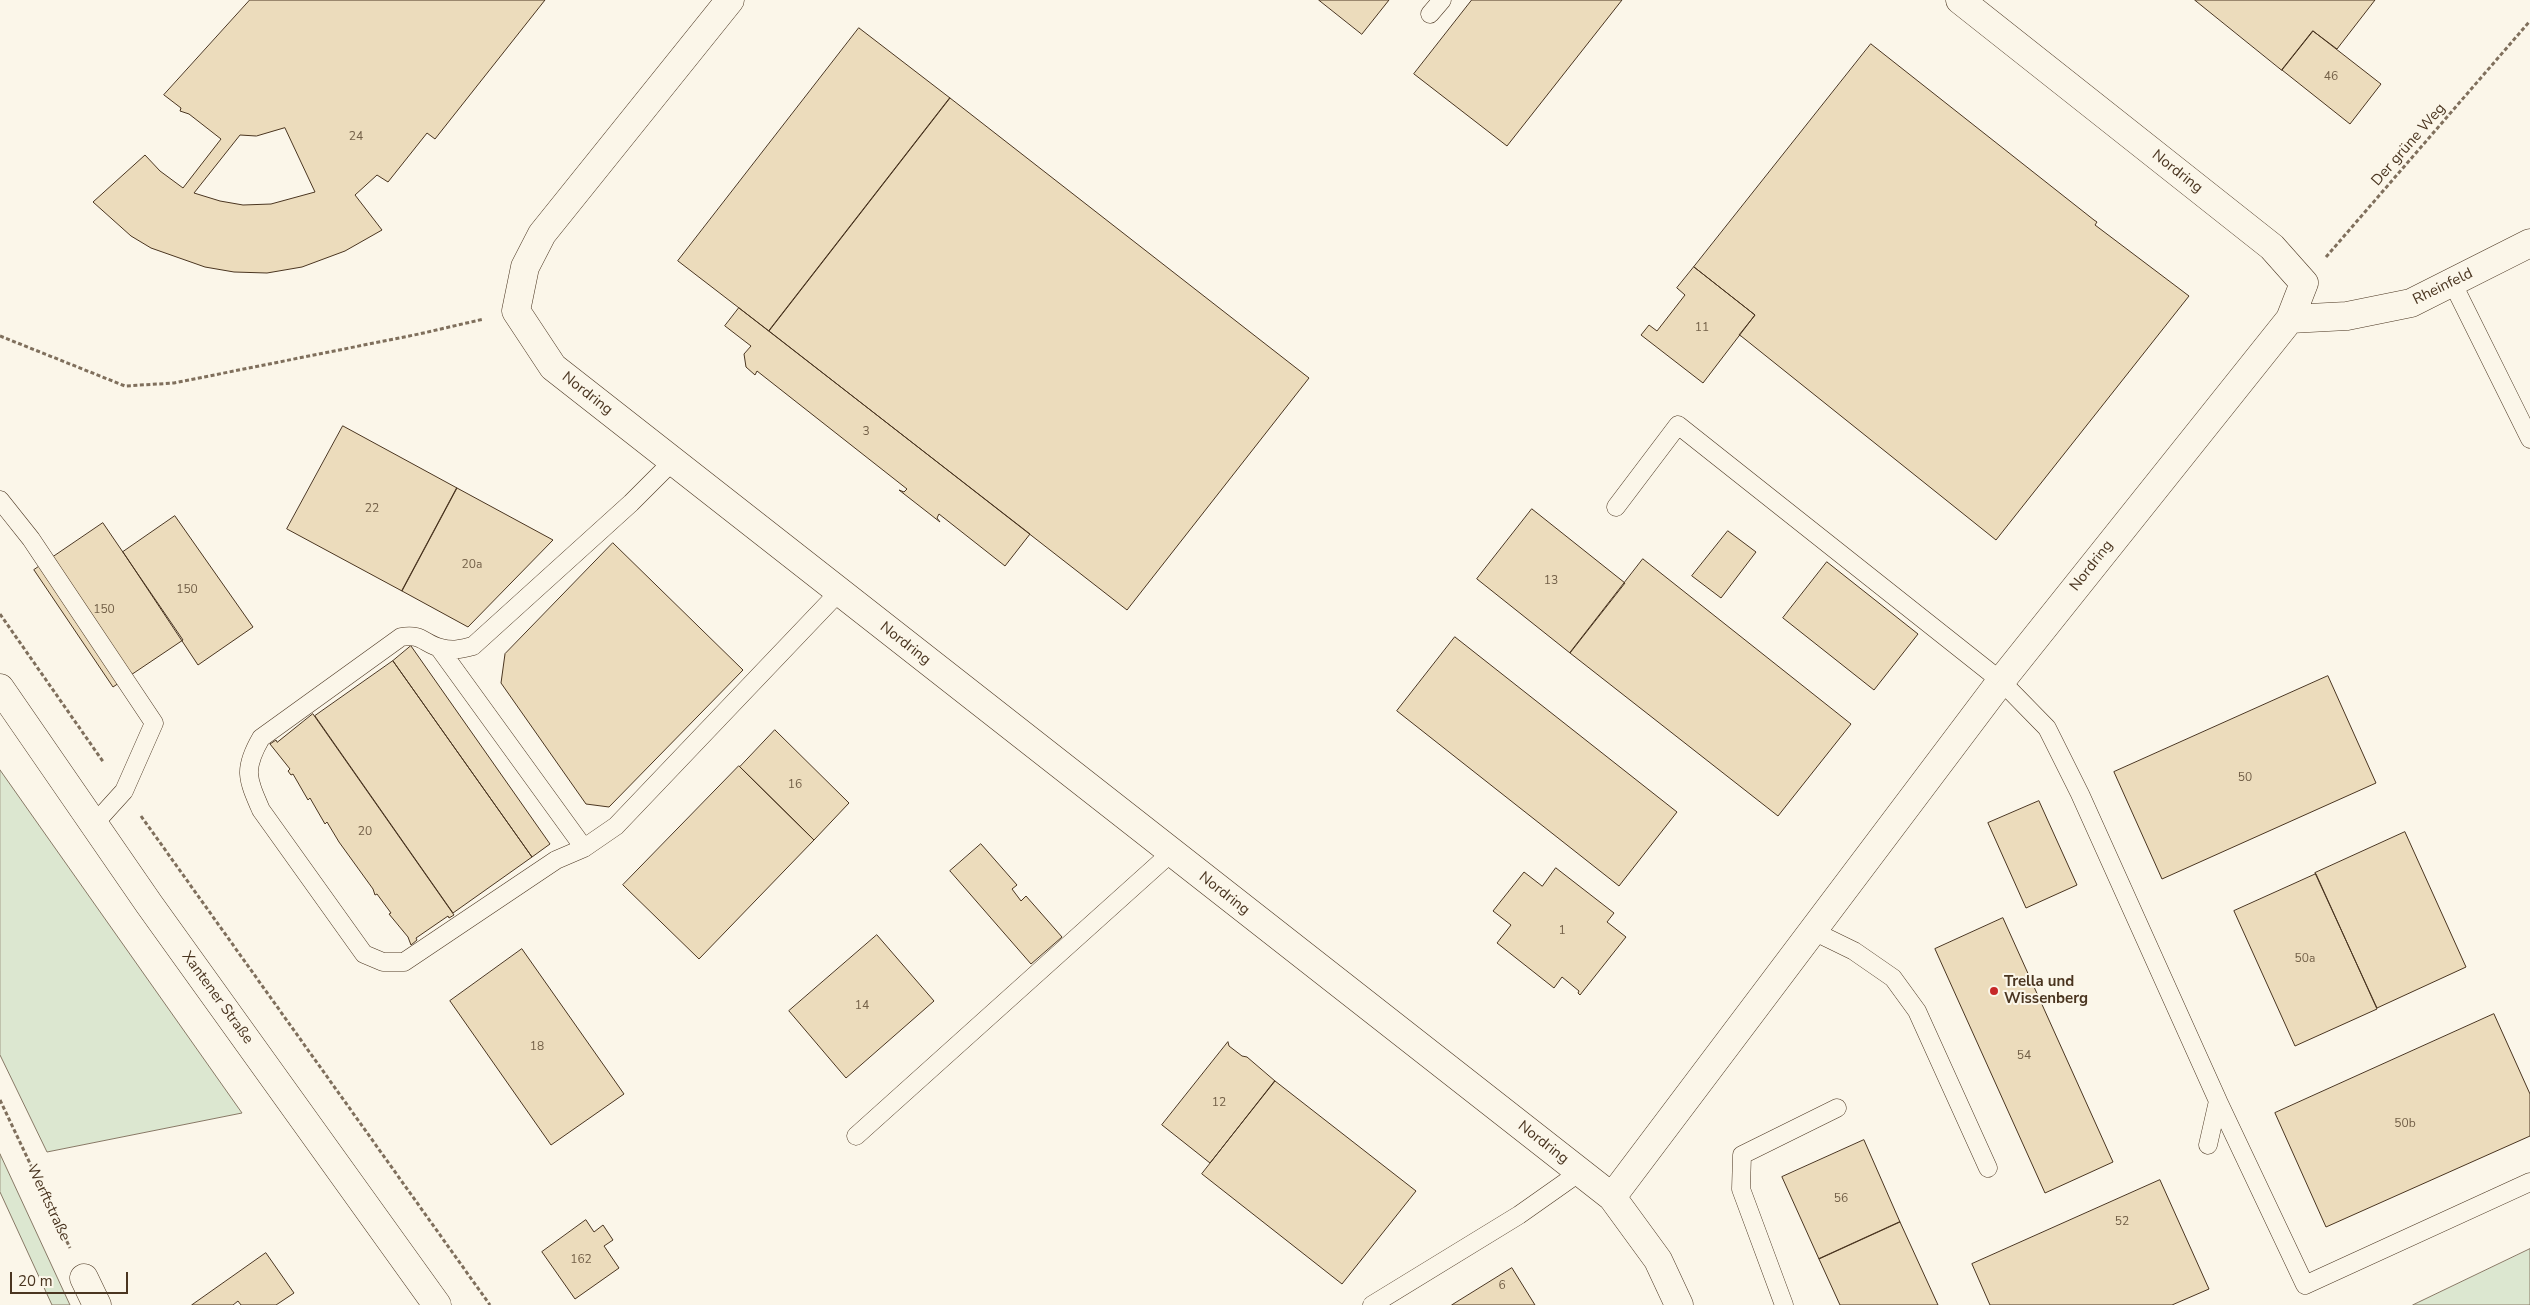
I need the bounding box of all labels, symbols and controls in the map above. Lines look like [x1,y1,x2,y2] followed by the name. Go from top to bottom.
[2324,70,2338,84] house number: 46
[2368,100,2450,190] street label: Der grüne Weg
[349,130,363,144] house number: 24
[2148,147,2206,197] street label: Nordring
[2410,265,2476,309] street label: Rheinfeld
[1695,321,1709,335] house number: 11
[558,369,616,419] street label: Nordring
[862,425,870,439] house number: 3
[365,502,379,516] house number: 22
[2067,537,2117,595] street label: Nordring
[462,558,482,572] house number: 20a
[1544,574,1558,588] house number: 13
[176,583,198,597] house number: 150
[93,603,115,617] house number: 150
[876,619,934,669] street label: Nordring
[2238,771,2252,785] house number: 50
[788,778,802,792] house number: 16
[358,825,372,839] house number: 20
[1195,869,1253,919] street label: Nordring
[1558,924,1566,938] house number: 1
[177,948,257,1048] street label: Xantener Straße
[2295,952,2315,966] house number: 50a
[2004,973,2088,1008] place label: Trella und Wissenberg
[1988,985,2000,997] marker: Trella und Wissenberg
[855,999,869,1013] house number: 14
[530,1040,544,1054] house number: 18
[2017,1049,2031,1063] house number: 54
[1212,1096,1226,1110] house number: 12
[2394,1117,2416,1131] house number: 50b
[1514,1118,1572,1168] street label: Nordring
[22,1162,74,1244] street label: Werftstraße
[1834,1192,1848,1206] house number: 56
[2115,1215,2129,1229] house number: 52
[570,1253,592,1267] house number: 162
[12,1262,130,1294] scale bar
[18,1271,53,1291] text: 20 m
[1498,1279,1506,1293] house number: 6

